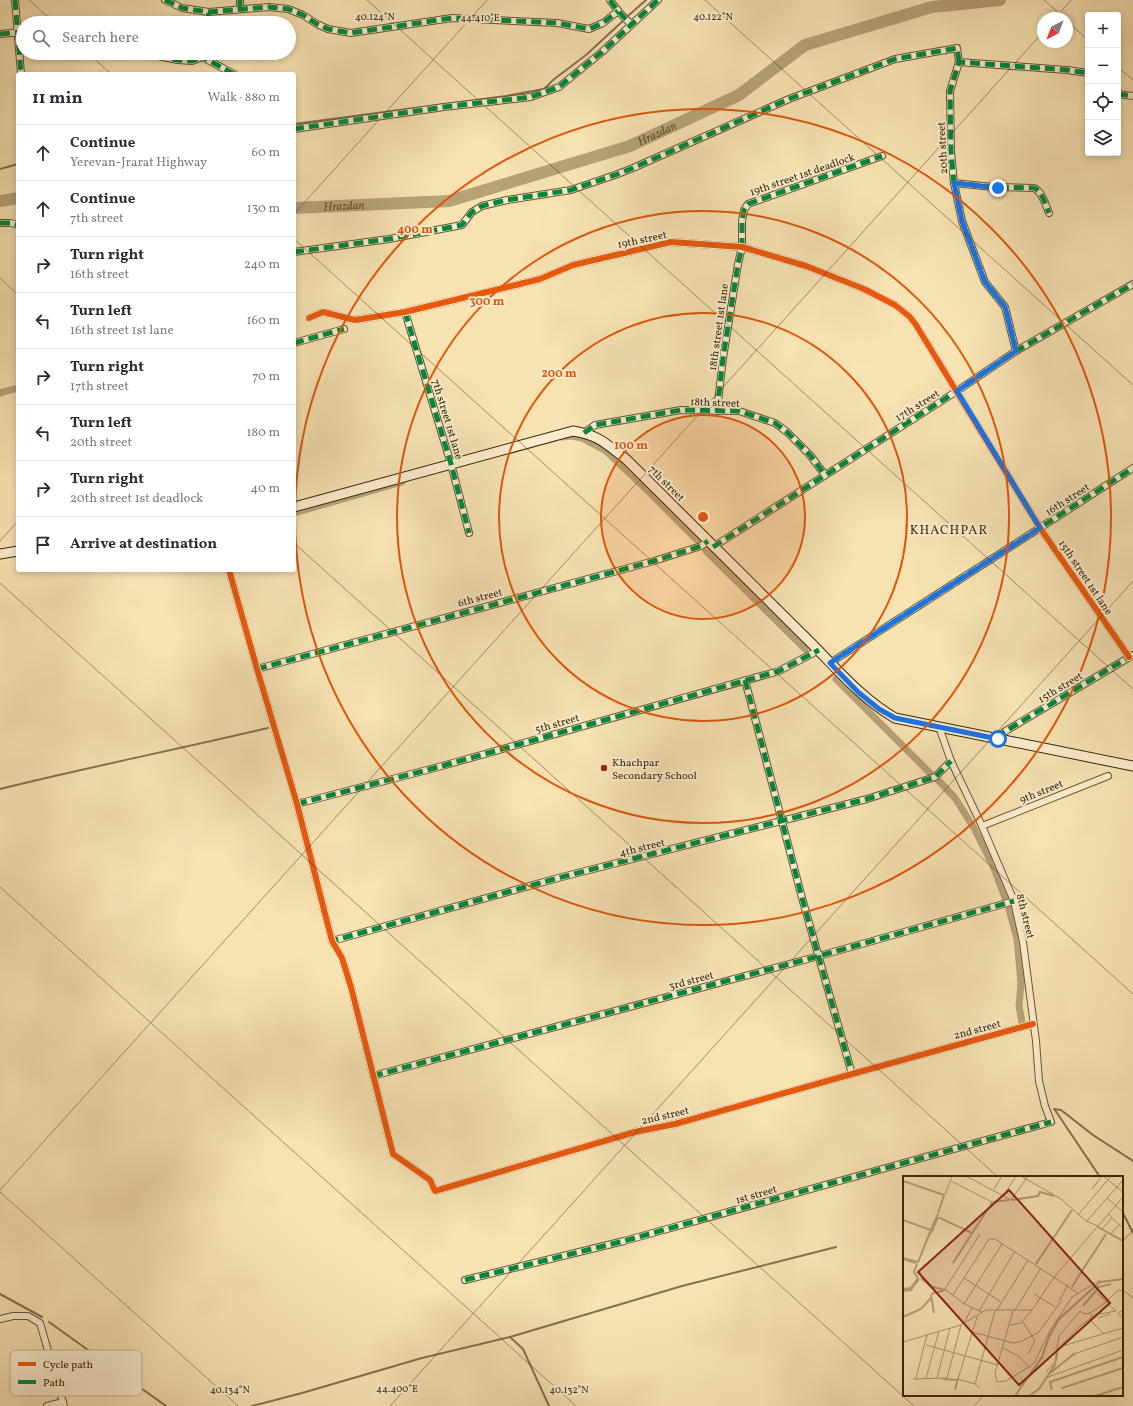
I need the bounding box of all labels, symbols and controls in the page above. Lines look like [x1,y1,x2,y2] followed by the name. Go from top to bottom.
[355,10,396,24] text: 40.124°N
[693,10,733,24] text: 40.122°N
[460,11,500,25] text: 44.410°E
[1037,12,1073,48] north arrow
[1085,12,1121,156] map controls
[1085,12,1121,48] button: +
[16,16,296,60] search box
[30,27,52,49] icon: search
[62,28,139,49] text: Search here
[1085,48,1121,84] button: −
[1085,84,1121,120] button: locate
[32,87,83,110] text: 11 min
[208,89,280,107] text: Walk · 880 m
[635,118,679,150] water label: Hrazdan
[1085,120,1121,156] button: layers
[935,121,952,175] street label: 20th street
[70,133,135,154] text: Continue
[32,142,54,164] icon: ahead
[252,144,280,162] text: 60 m
[748,150,857,200] street label: 19th street 1st deadlock
[70,154,207,172] text: Yerevan-Jrarat Highway
[989,179,1007,197] route end
[70,189,135,210] text: Continue
[32,198,54,220] icon: ahead
[323,198,365,216] water label: Hrazdan
[247,200,280,218] text: 130 m
[70,210,124,228] text: 7th street
[397,222,433,238] text: 400 m
[616,228,668,253] street label: 19th street
[70,245,144,266] text: Turn right
[32,254,54,276] icon: right
[244,256,280,274] text: 240 m
[70,266,129,284] text: 16th street
[706,283,733,372] street label: 18th street 1st lane
[470,294,505,310] text: 300 m
[70,301,132,322] text: Turn left
[32,310,54,332] icon: left
[246,312,280,330] text: 160 m
[70,322,174,340] text: 16th street 1st lane
[70,357,144,378] text: Turn right
[32,366,54,388] icon: right
[541,366,577,382] text: 200 m
[252,368,280,386] text: 70 m
[427,377,466,461] street label: 7th street 1st lane
[70,378,129,396] text: 17th street
[893,387,943,426] street label: 17th street
[690,395,740,412] street label: 18th street
[70,413,132,434] text: Turn left
[32,422,54,444] icon: left
[246,424,280,442] text: 180 m
[70,434,132,452] text: 20th street
[614,438,648,454] text: 100 m
[645,463,687,506] street label: 7th street
[70,469,144,490] text: Turn right
[32,478,54,500] icon: right
[251,480,280,498] text: 40 m
[1043,480,1093,520] street label: 16th street
[70,490,203,508] text: 20th street 1st deadlock
[696,510,710,524] centre of rings
[910,522,988,540] district label: KHACHPAR
[32,534,54,556] icon: arrive
[70,534,217,555] text: Arrive at destination
[1054,537,1115,618] street label: 15th street 1st lane
[456,585,505,612] street label: 6th street
[1036,669,1086,708] street label: 15th street
[534,711,581,738] street label: 5th street
[989,730,1007,748] route start
[612,756,697,784] place label: Khachpar Secondary School
[599,763,609,773] marker: Khachpar Secondary School
[1018,777,1066,808] street label: 9th street
[618,836,667,861] street label: 4th street
[1012,892,1037,940] street label: 8th street
[667,968,716,995] street label: 3rd street
[952,1017,1003,1044] street label: 2nd street
[640,1104,691,1129] street label: 2nd street
[903,1176,1123,1396] inset map
[734,1182,779,1209] street label: 1st street
[10,1350,142,1396] legend
[43,1358,93,1373] text: Cycle path
[43,1376,66,1391] text: Path
[376,1382,418,1396] text: 44.400°E
[210,1383,251,1397] text: 40.134°N
[549,1383,589,1397] text: 40.132°N

